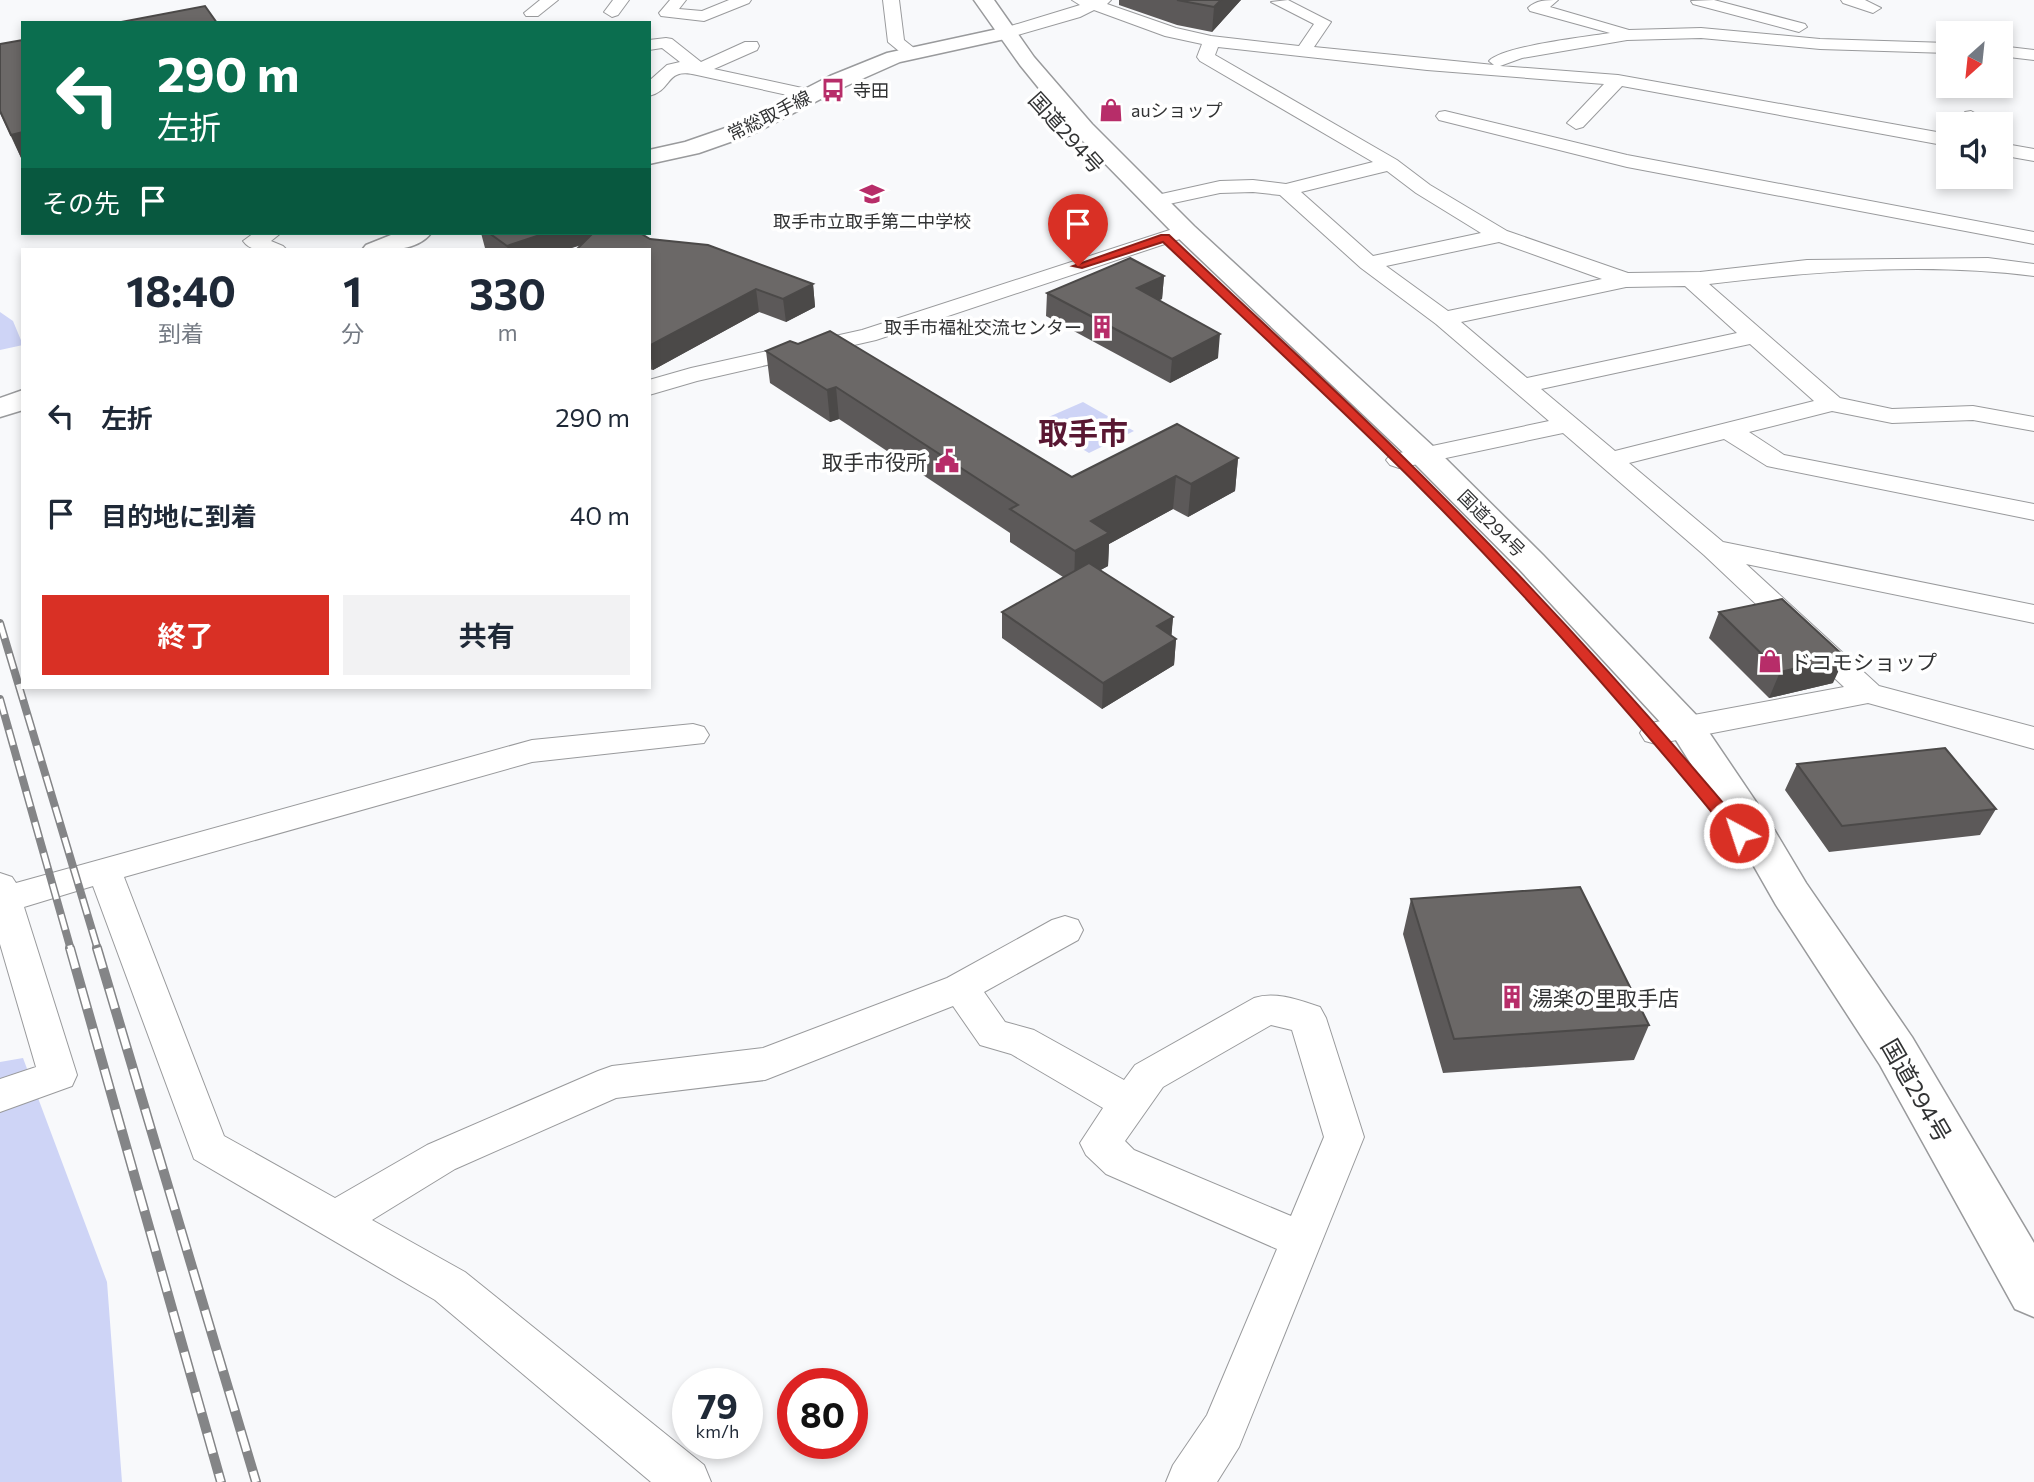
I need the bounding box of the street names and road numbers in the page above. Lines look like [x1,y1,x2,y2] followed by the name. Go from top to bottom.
[724,85,814,145] street label: 常総取手線
[1024,87,1110,177] street label: 国道294号
[1454,485,1530,561] street label: 国道294号
[1876,1033,1958,1147] street label: 国道294号

